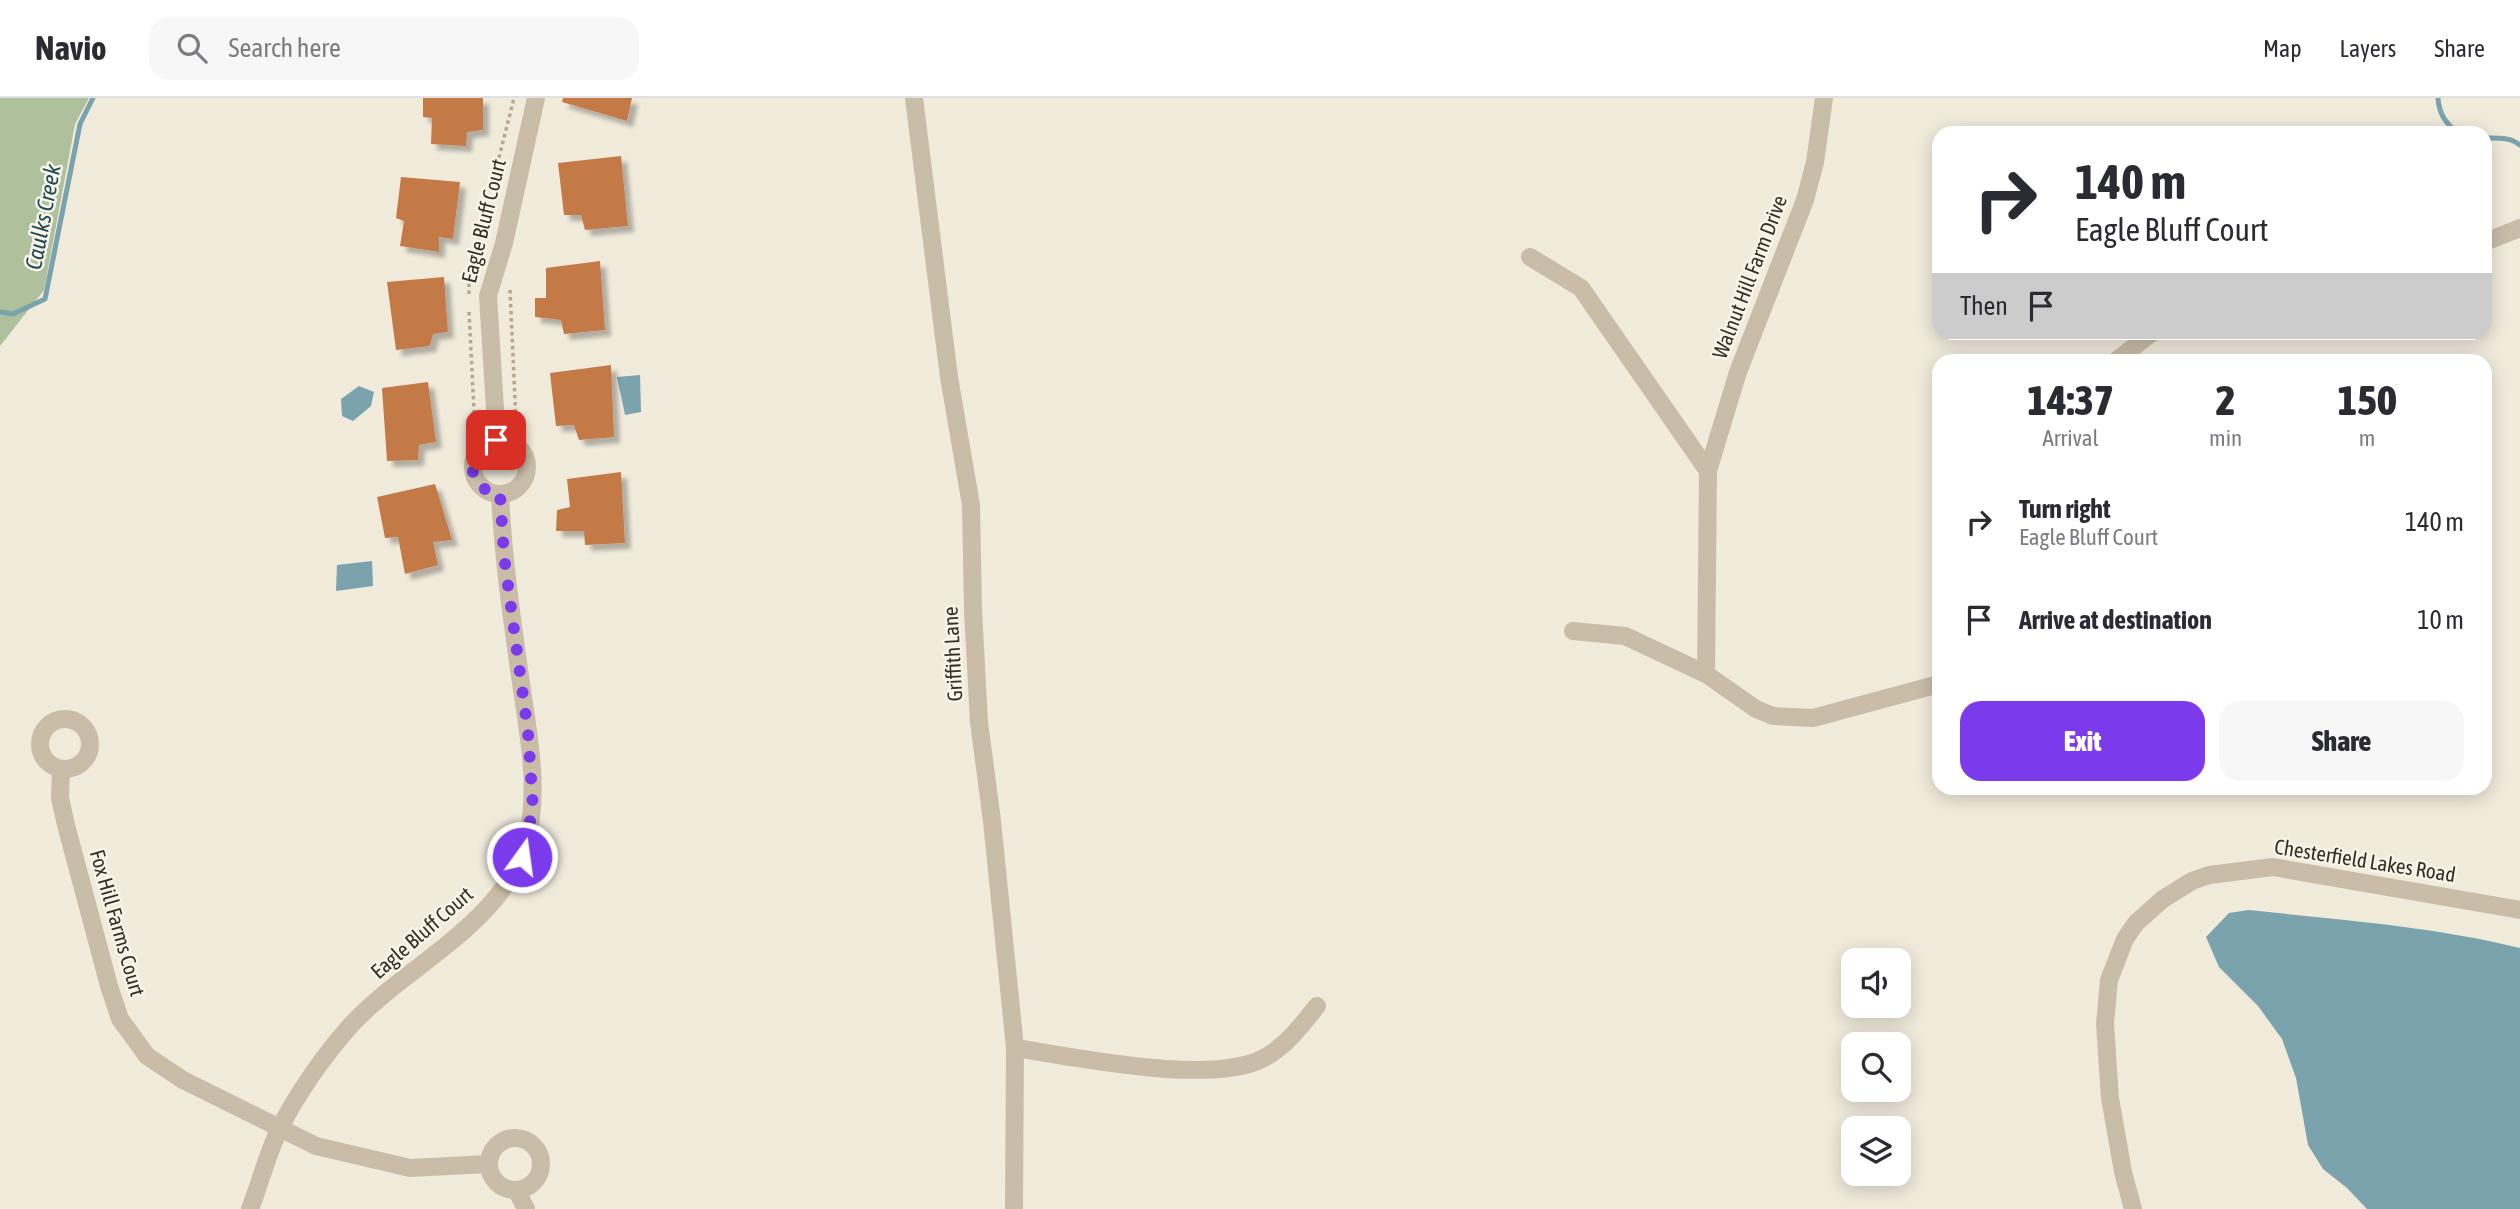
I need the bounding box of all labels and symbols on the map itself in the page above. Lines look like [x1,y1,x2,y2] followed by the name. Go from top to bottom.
[456,156,510,285] street label: Eagle Bluff Court
[20,161,66,272] water label: Caulks Creek
[1707,192,1791,362] street label: Walnut Hill Farm Drive
[466,410,526,470] pin
[938,606,966,702] street label: Griffith Lane
[485,820,559,894] position arrow
[2273,834,2457,886] street label: Chesterfield Lakes Road
[86,847,150,999] street label: Fox Hill Farms Court
[366,882,477,983] street label: Eagle Bluff Court

